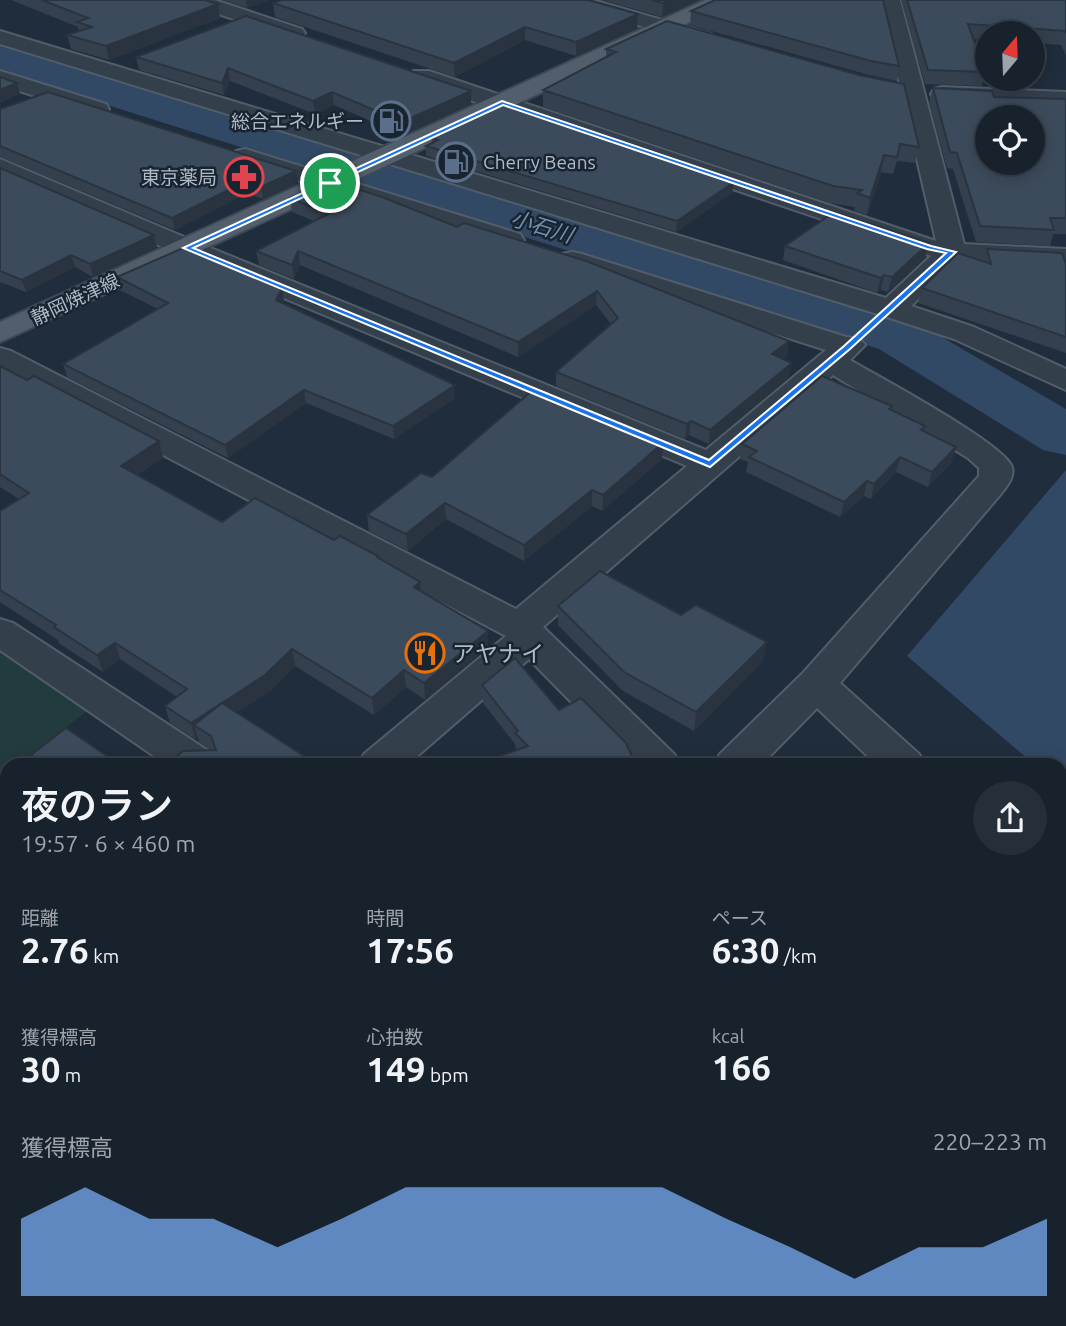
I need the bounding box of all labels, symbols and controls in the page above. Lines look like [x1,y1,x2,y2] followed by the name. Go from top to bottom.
[975,21,1045,91] north arrow
[975,21,1045,175] map controls
[370,100,412,142] fuel station icon: 総合エネルギー
[975,105,1045,175] button: locate
[231,110,364,132] place label: 総合エネルギー
[435,141,477,183] fuel station icon: Cherry Beans
[483,151,596,173] place label: Cherry Beans
[300,153,360,213] pin
[223,156,265,198] pharmacy icon: 東京薬局
[311,164,349,202] icon: arrive
[141,166,217,188] place label: 東京薬局
[508,205,578,247] water label: 小石川
[27,269,123,329] street label: 静岡焼津線
[404,632,446,674] restaurant icon: アヤナイ
[452,641,544,666] place label: アヤナイ
[973,781,1047,855] button: share
[21,784,173,826] text: 夜のラン
[21,831,195,856] text: 19:57 · 6 × 460 m
[21,907,59,929] text: 距離
[366,907,404,929] text: 時間
[712,907,768,929] text: ペース
[21,930,89,970] text: 2.76
[366,930,454,970] text: 17:56
[712,930,780,970] text: 6:30
[89,945,119,967] text: km
[780,945,817,967] text: /km
[712,1025,744,1047] text: kcal
[21,1026,97,1048] text: 獲得標高
[366,1026,423,1048] text: 心拍数
[712,1047,771,1087] text: 166
[21,1049,60,1089] text: 30
[366,1049,426,1089] text: 149
[60,1064,81,1086] text: m
[426,1064,469,1086] text: bpm
[933,1129,1047,1154] text: 220–223 m
[21,1135,113,1160] text: 獲得標高

